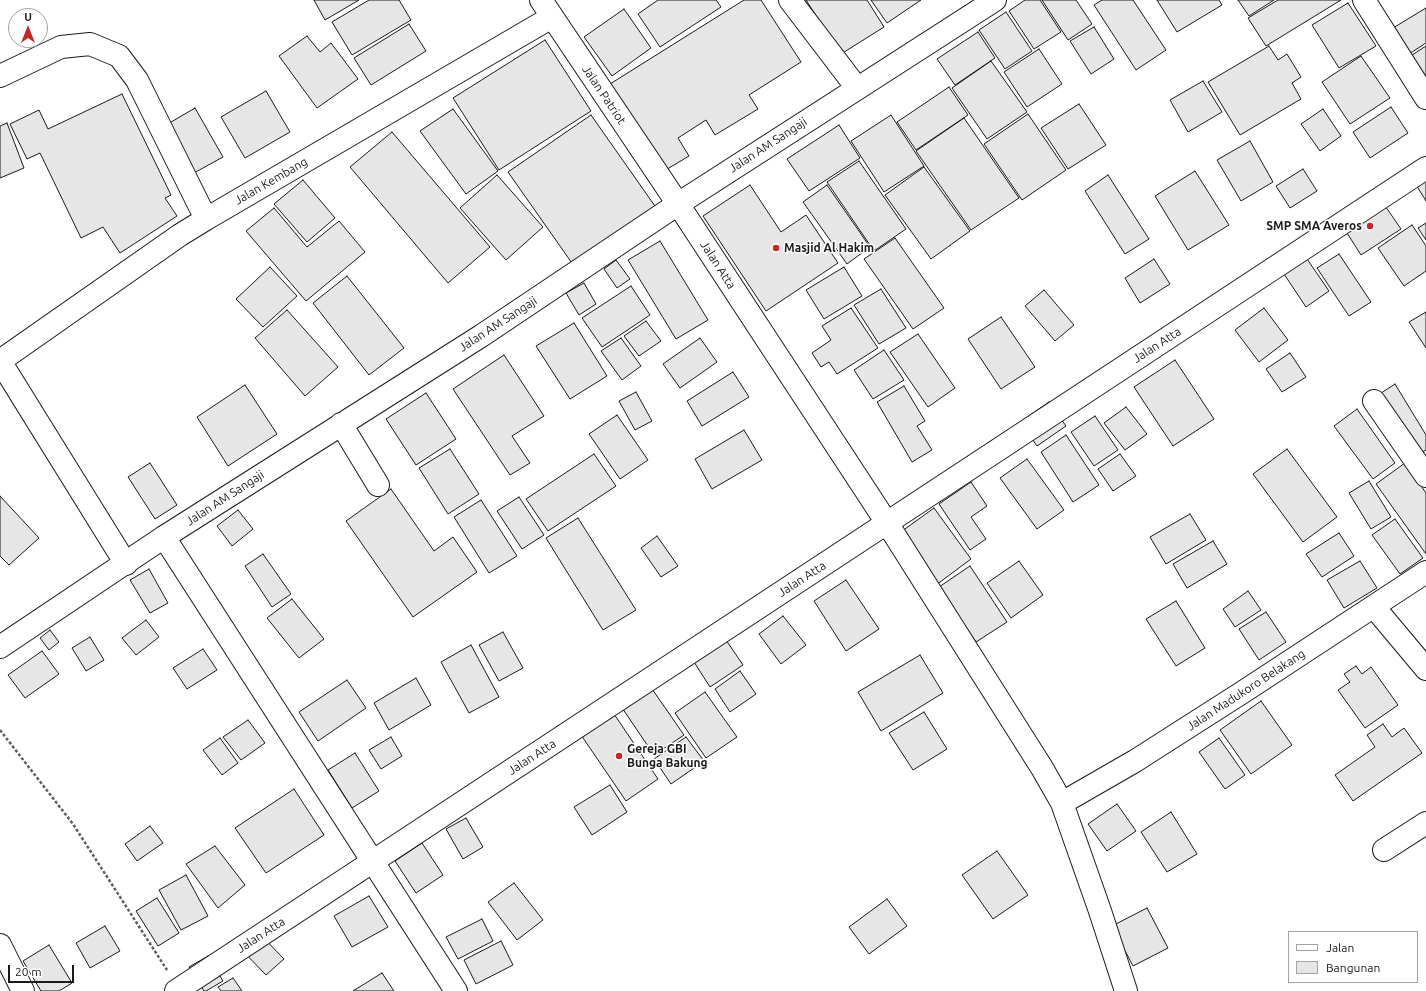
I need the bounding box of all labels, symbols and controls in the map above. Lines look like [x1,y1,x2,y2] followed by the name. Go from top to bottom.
[8,8,48,48] north arrow
[24,11,32,23] text: U
[579,63,629,127] street label: Jalan Patriot
[726,114,810,176] street label: Jalan AM Sangaji
[232,154,310,208] street label: Jalan Kembang
[1266,219,1362,233] place label: SMP SMA Averos
[1365,221,1375,231] marker: SMP SMA Averos
[697,238,739,292] street label: Jalan Atta
[784,241,874,255] place label: Masjid Al Hakim
[771,243,781,253] marker: Masjid Al Hakim
[456,293,540,355] street label: Jalan AM Sangaji
[1130,324,1184,366] street label: Jalan Atta
[183,467,267,529] street label: Jalan AM Sangaji
[775,558,829,600] street label: Jalan Atta
[1184,646,1308,734] street label: Jalan Madukoro Belakang
[505,736,559,778] street label: Jalan Atta
[627,742,708,770] place label: Gereja GBI Bunga Bakung
[614,751,624,761] marker: Gereja GBI Bunga Bakung
[234,914,288,956] street label: Jalan Atta
[1288,931,1418,983] legend
[1326,941,1354,954] text: Jalan
[10,957,76,983] scale bar
[1326,961,1380,974] text: Bangunan
[15,965,42,978] text: 20 m

